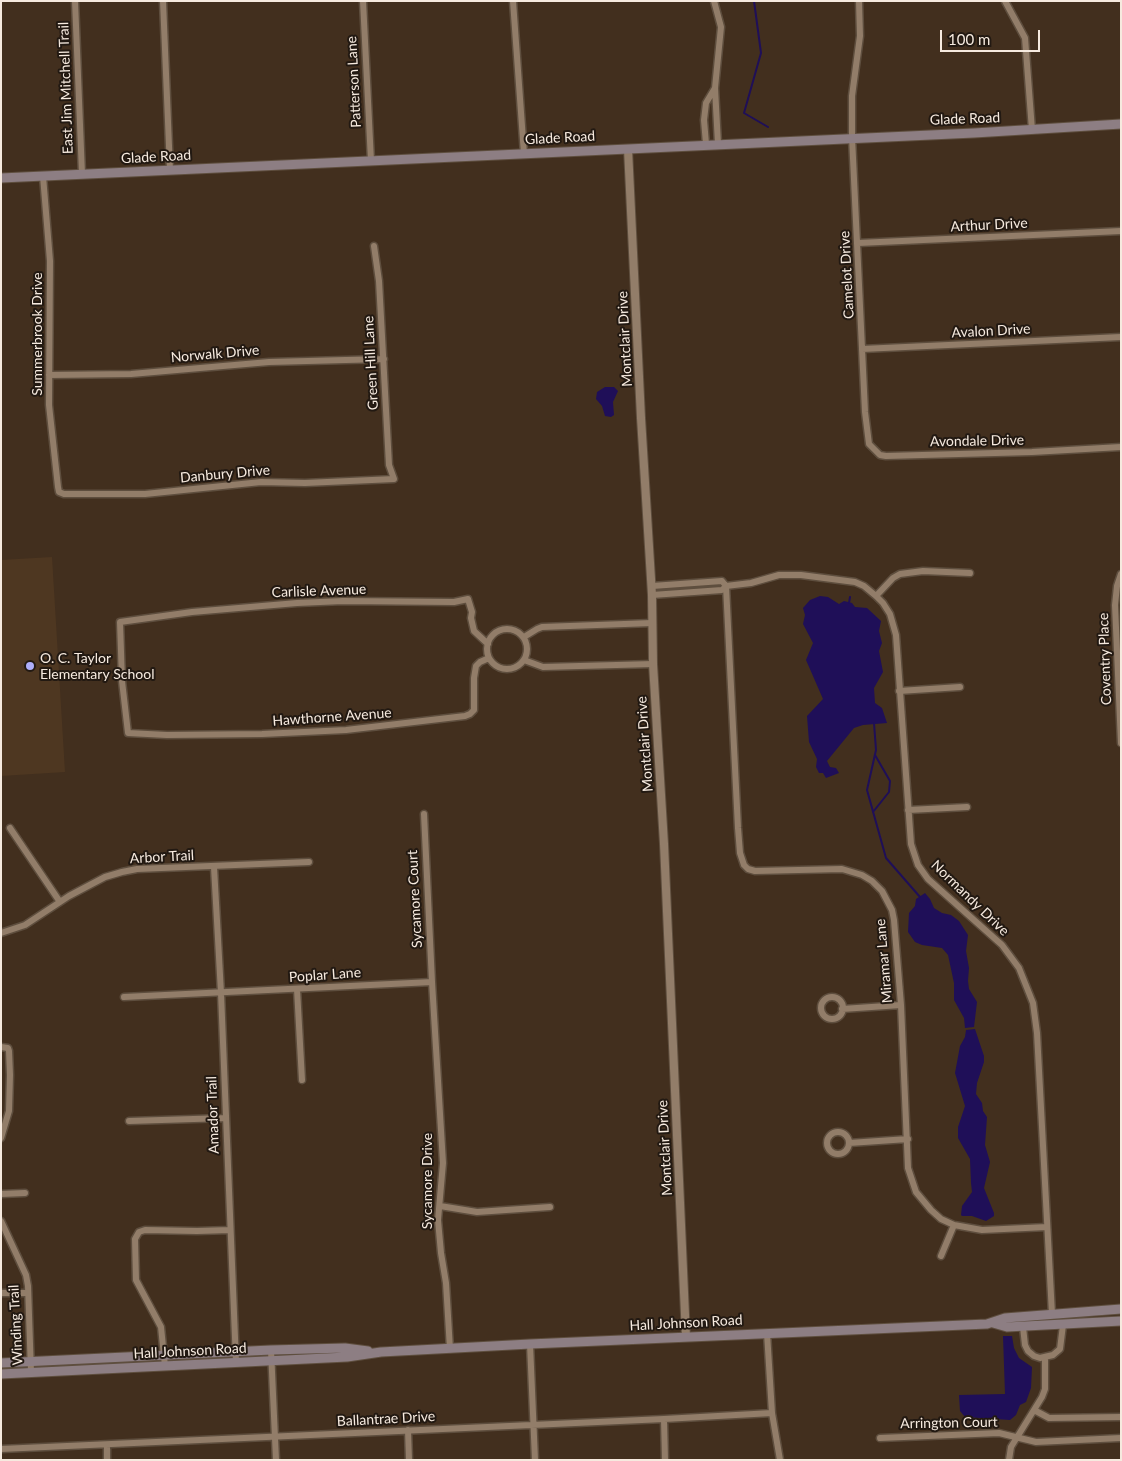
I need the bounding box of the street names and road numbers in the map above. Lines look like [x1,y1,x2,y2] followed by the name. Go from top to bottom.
[55,21,77,155] street label: East Jim Mitchell Trail
[343,36,365,128] street label: Patterson Lane
[930,109,1000,129] street label: Glade Road
[524,128,596,148] street label: Glade Road
[120,147,192,167] street label: Glade Road
[950,215,1028,235] street label: Arthur Drive
[836,230,858,320] street label: Camelot Drive
[29,272,45,396] street label: Summerbrook Drive
[614,291,636,387] street label: Montclair Drive
[360,315,382,411] street label: Green Hill Lane
[951,321,1031,341] street label: Avalon Drive
[170,342,260,366] street label: Norwalk Drive
[930,432,1024,450] street label: Avondale Drive
[179,462,271,486] street label: Danbury Drive
[271,581,367,601] street label: Carlisle Avenue
[1095,612,1115,706] street label: Coventry Place
[633,696,657,792] street label: Montclair Drive
[272,704,392,730] street label: Hawthorne Avenue
[129,847,195,867] street label: Arbor Trail
[404,850,426,948] street label: Sycamore Court
[928,857,1012,939] street label: Normandy Drive
[872,918,896,1004] street label: Miramar Lane
[288,964,362,986] street label: Poplar Lane
[203,1076,223,1154] street label: Amador Trail
[654,1100,676,1196] street label: Montclair Drive
[419,1133,435,1229] street label: Sycamore Drive
[5,1284,27,1366] street label: Winding Trail
[629,1312,743,1334] street label: Hall Johnson Road
[133,1340,247,1362] street label: Hall Johnson Road
[336,1408,436,1430] street label: Ballantrae Drive
[900,1414,998,1432] street label: Arrington Court

